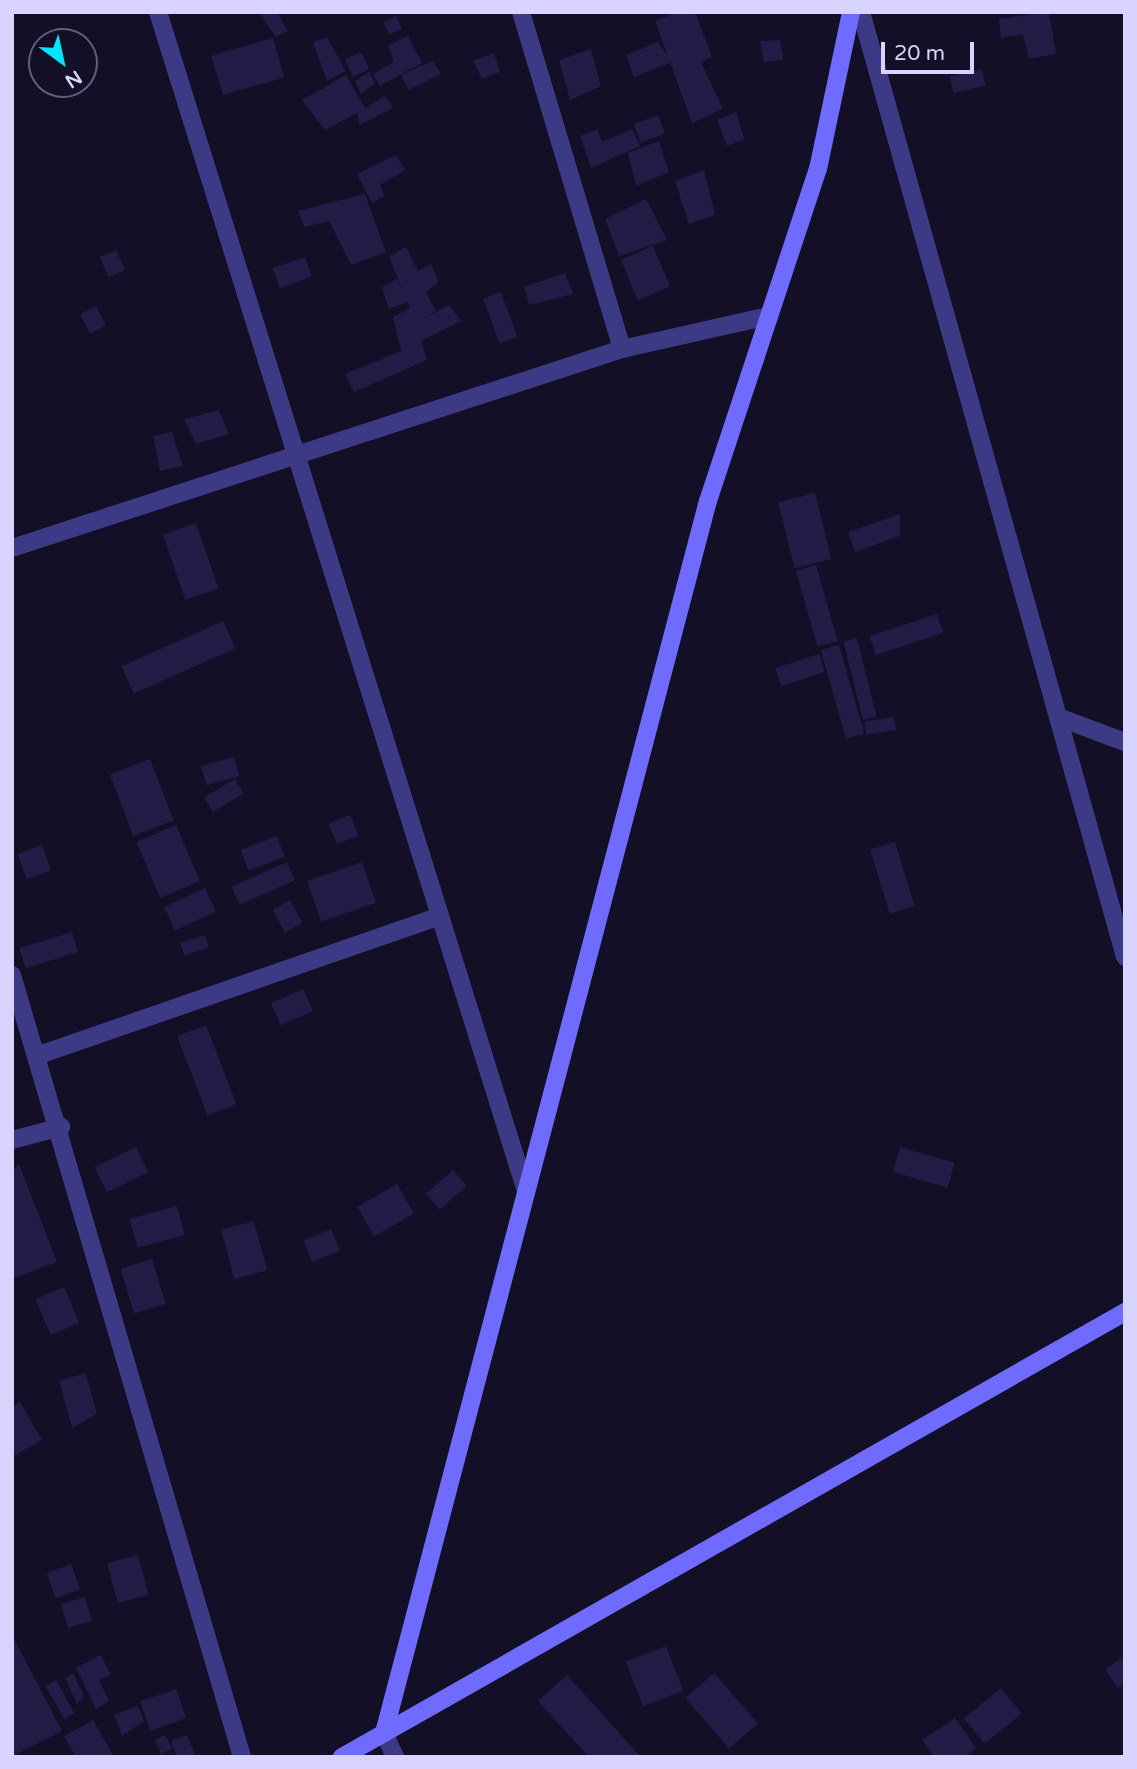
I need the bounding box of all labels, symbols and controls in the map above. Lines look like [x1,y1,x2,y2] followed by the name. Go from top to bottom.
[28,28,98,98] north arrow
[885,28,978,72] scale bar
[894,41,945,66] text: 20 m
[61,66,86,92] text: N

